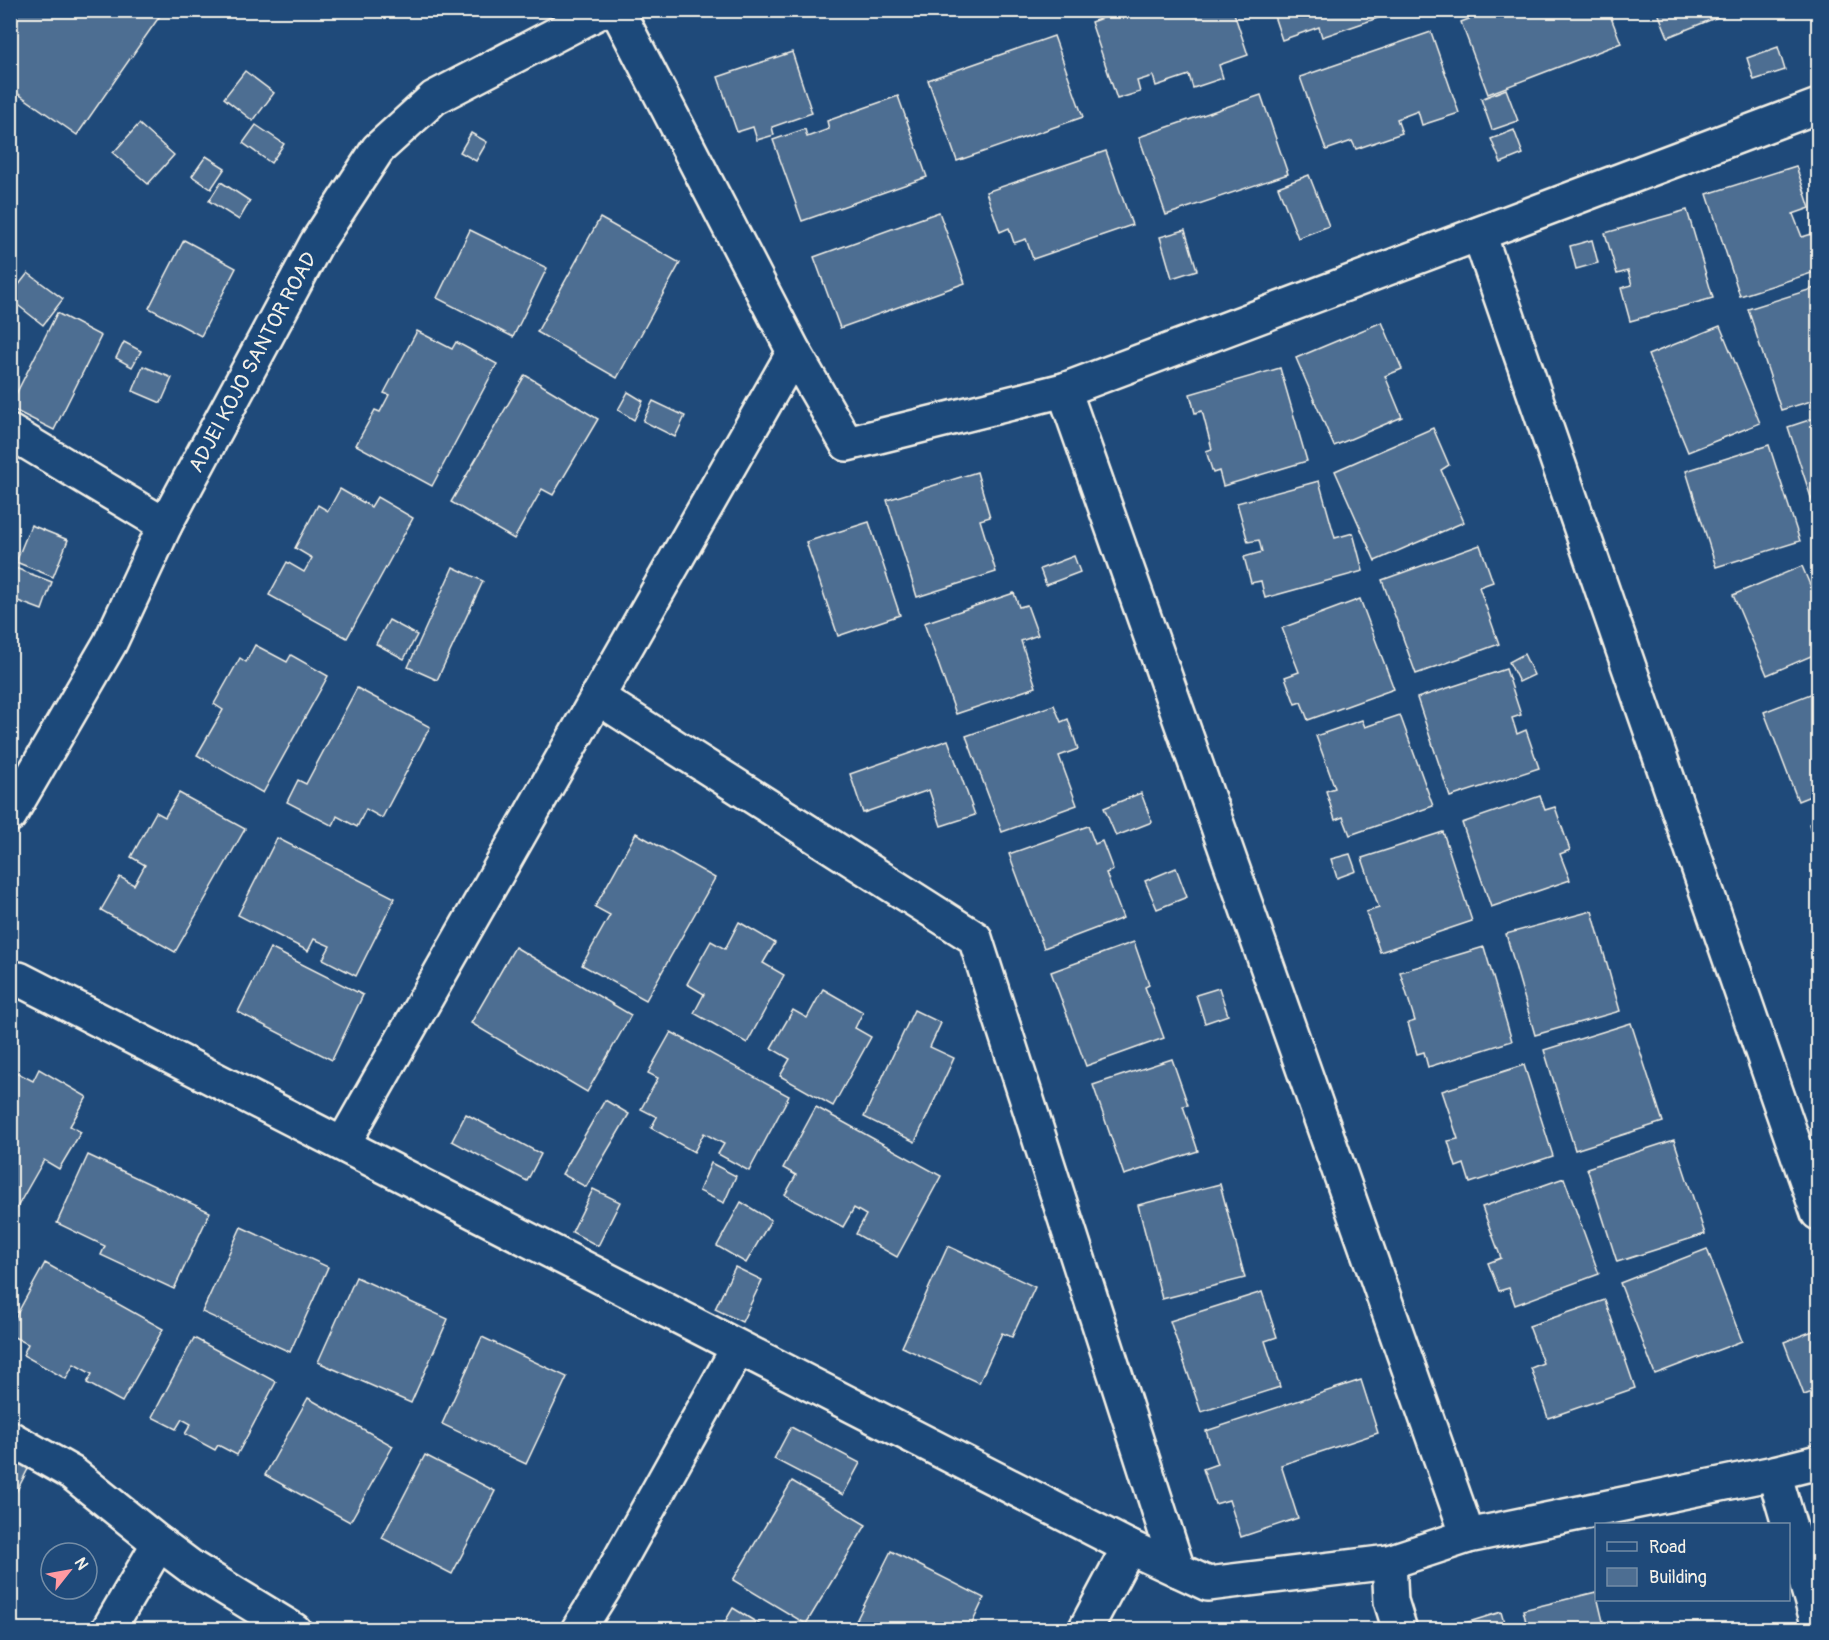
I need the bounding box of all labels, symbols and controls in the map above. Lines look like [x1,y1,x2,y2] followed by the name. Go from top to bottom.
[182,247,323,477] street label: ADJEI KOJO SANTOR ROAD
[1595,1523,1790,1601] legend
[1649,1536,1686,1559] text: Road
[39,1541,99,1601] north arrow
[70,1554,92,1574] text: N
[1649,1566,1707,1589] text: Building

